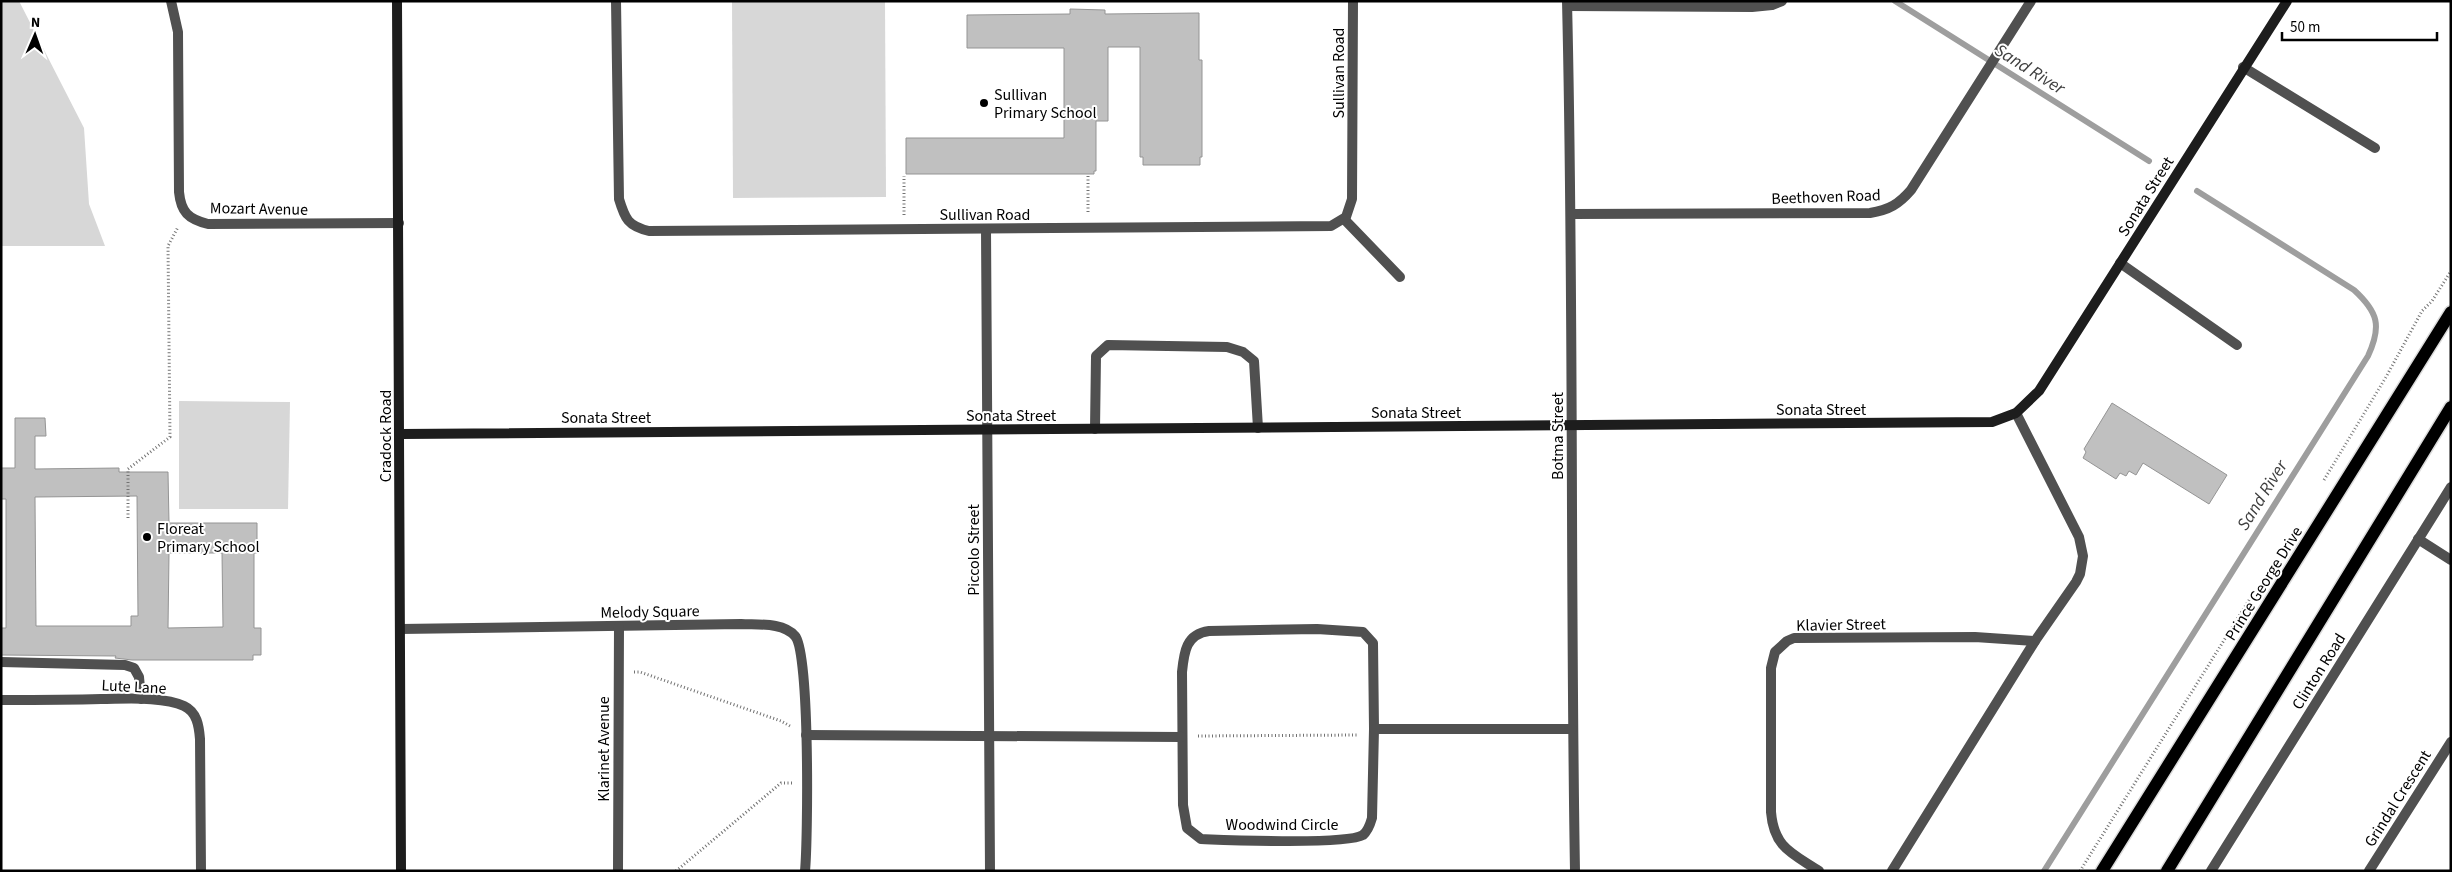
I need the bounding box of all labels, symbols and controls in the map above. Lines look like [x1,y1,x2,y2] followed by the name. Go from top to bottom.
[10,10,60,60] north arrow
[2282,10,2437,42] scale bar
[30,13,40,33] text: N
[2290,17,2320,38] text: 50 m
[1328,28,1350,118] street label: Sullivan Road
[1990,38,2070,101] water label: Sand River
[994,84,1096,124] place label: Sullivan Primary School
[978,97,990,109] marker: Sullivan Primary School
[2113,152,2179,241] street label: Sonata Street
[1771,184,1881,210] street label: Beethoven Road
[210,197,308,221] street label: Mozart Avenue
[940,204,1030,226] street label: Sullivan Road
[375,390,397,482] street label: Cradock Road
[1547,391,1569,480] street label: Botma Street
[1776,399,1867,421] street label: Sonata Street
[1371,402,1462,424] street label: Sonata Street
[966,405,1057,427] street label: Sonata Street
[561,407,652,429] street label: Sonata Street
[2231,455,2294,535] water label: Sand River
[963,504,985,596] street label: Piccolo Street
[157,518,259,558] place label: Floreat Primary School
[2220,522,2308,645] street label: Prince George Drive
[141,531,153,543] marker: Floreat Primary School
[600,600,700,624] street label: Melody Square
[1796,613,1887,637] street label: Klavier Street
[2287,629,2351,714] street label: Clinton Road
[101,674,167,700] street label: Lute Lane
[593,696,615,802] street label: Klarinet Avenue
[2359,745,2437,851] street label: Grindal Crescent
[1226,814,1338,836] street label: Woodwind Circle

